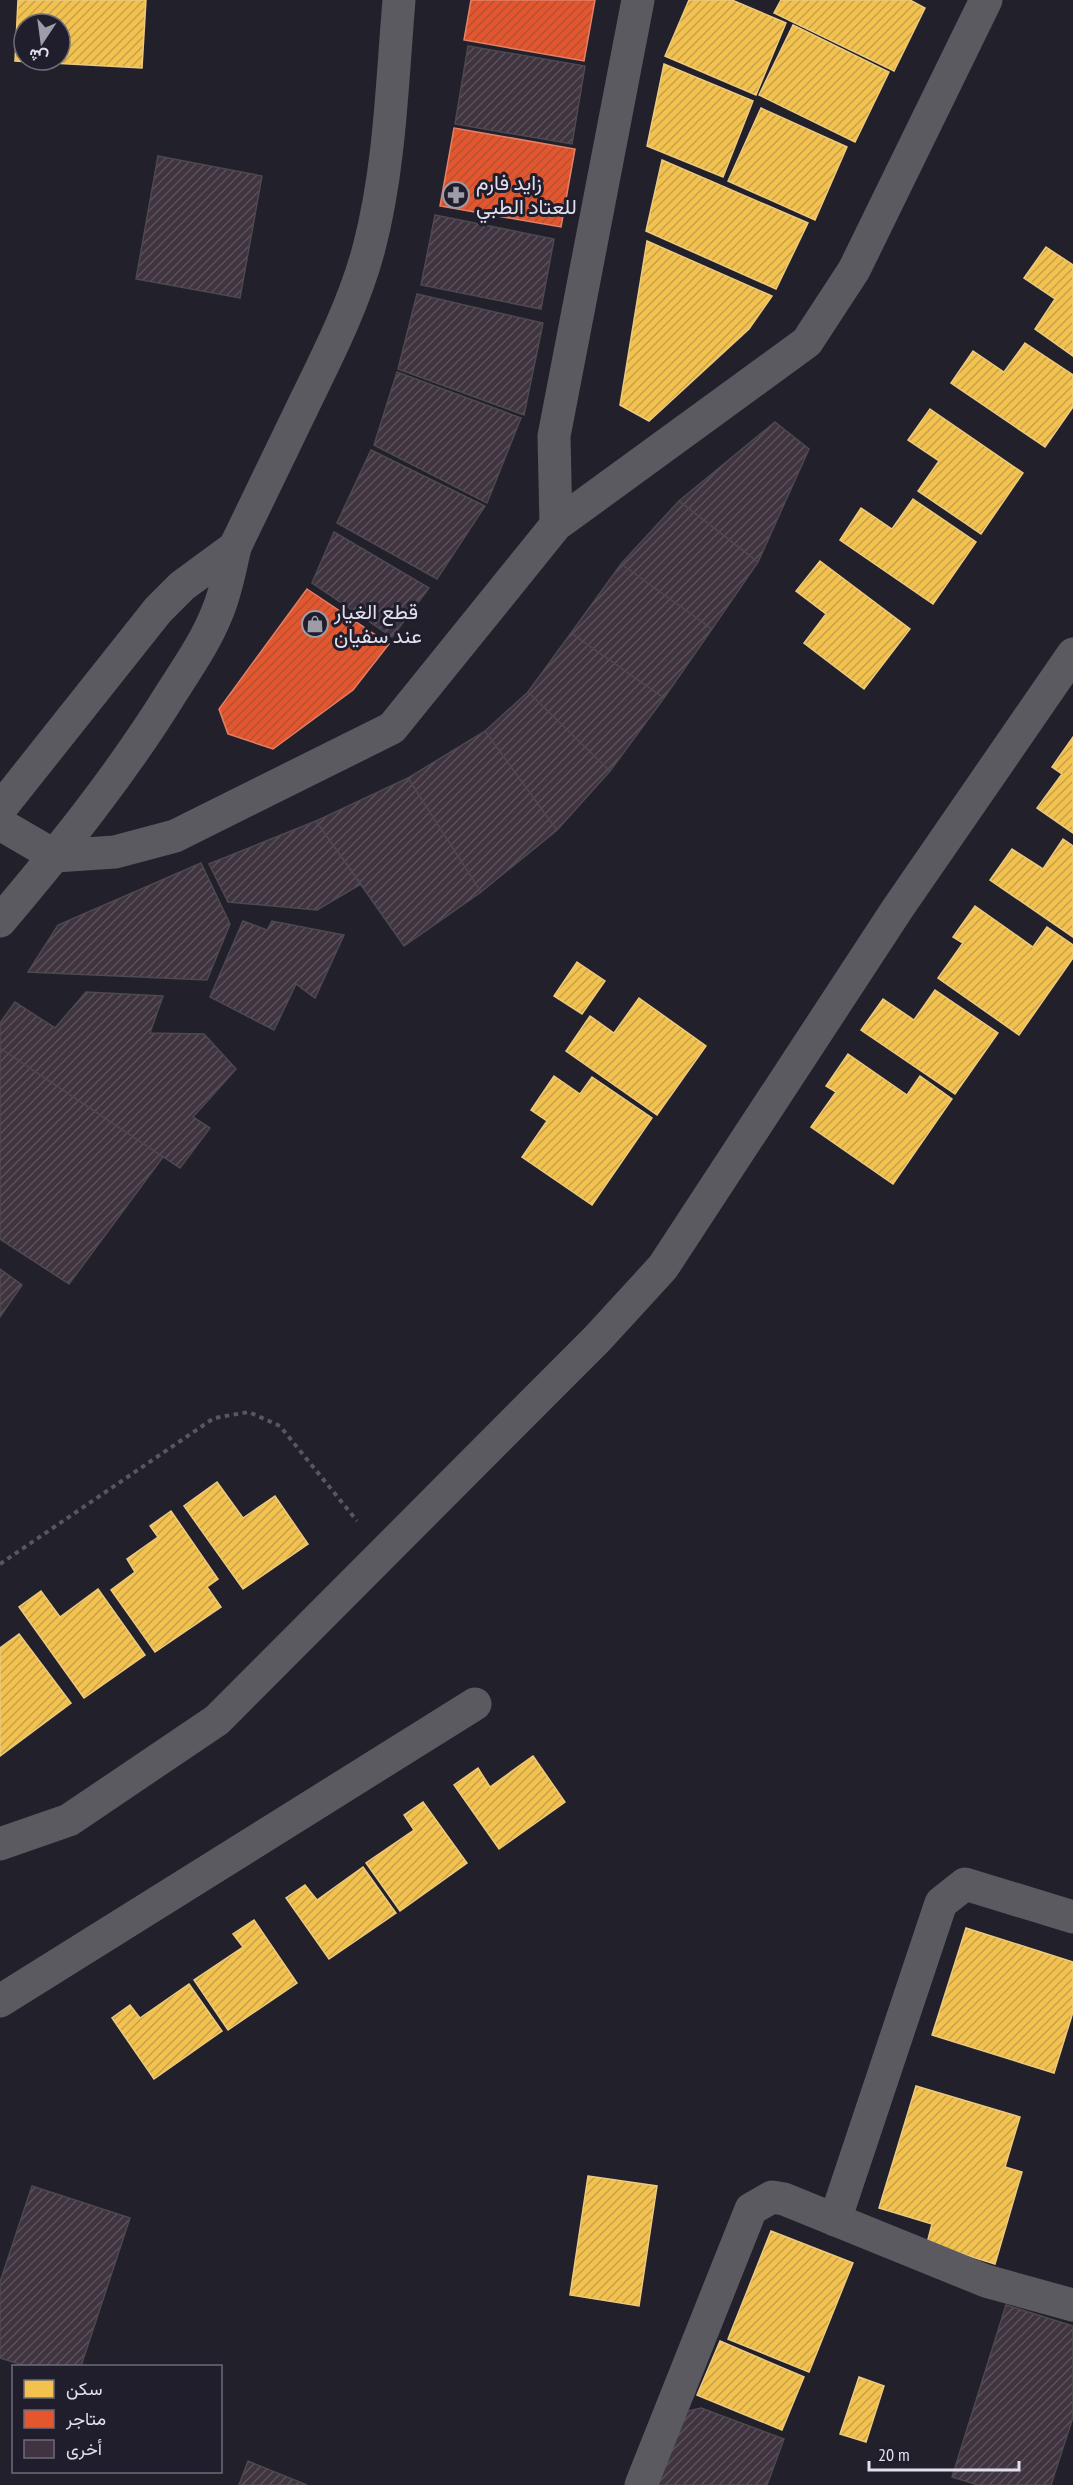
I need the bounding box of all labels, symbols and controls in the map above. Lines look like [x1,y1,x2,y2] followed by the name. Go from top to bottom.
[12,12,72,72] north arrow
[27,45,50,69] text: ش
[476,169,577,224] place label: زايد فارم للعتاد الطبي
[441,180,471,210] pharmacy icon: زايد فارم للعتاد الطبي
[333,598,422,649] place label: قطع الغيار عند سفيان
[300,609,330,639] shop icon: قطع الغيار عند سفيان
[12,2365,222,2473] legend
[66,2377,102,2400] text: سكن
[65,2407,106,2430] text: متاجر
[869,2434,1019,2472] scale bar
[66,2437,102,2460] text: أخرى
[878,2443,910,2466] text: 20 m

